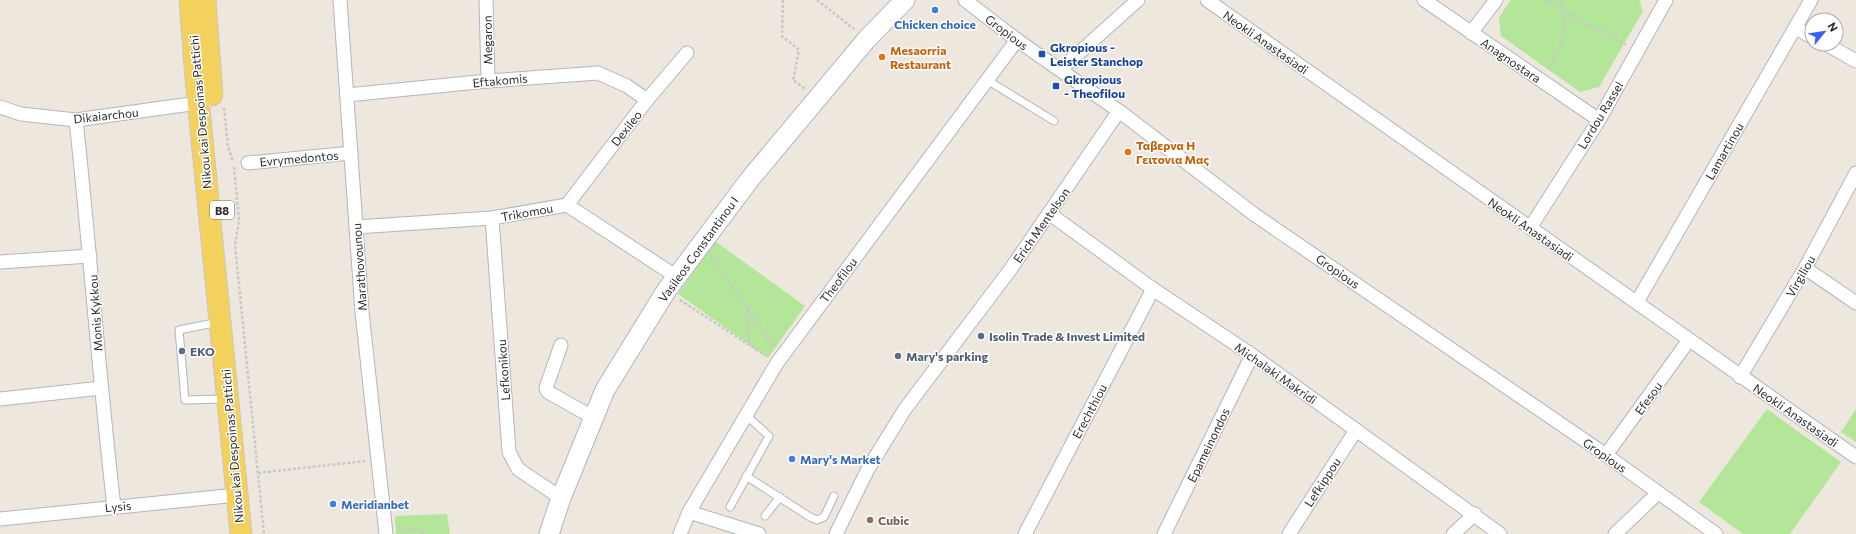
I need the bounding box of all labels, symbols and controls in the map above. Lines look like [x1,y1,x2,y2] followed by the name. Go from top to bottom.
[930,5,940,15] marker: Chicken choice
[1221,7,1311,77] street label: Neokli Anastasiadi
[983,11,1031,53] street label: Gropious
[1804,12,1844,52] north arrow
[480,15,494,65] street label: Megaron
[894,17,976,31] place label: Chicken choice
[1825,20,1841,34] text: N
[186,35,214,189] street label: Nikou kai Despoinas Pattichi
[1478,35,1544,85] street label: Anagnostara
[1050,40,1143,68] place label: Gkropious - Leister Stanchop
[890,43,951,71] place label: Mesaorria Restaurant
[1037,49,1047,59] marker: Gkropious - Leister Stanchop
[877,52,887,62] marker: Mesaorria Restaurant
[472,71,528,89] street label: Eftakomis
[1064,72,1125,100] place label: Gkropious - Theofilou
[1574,79,1626,151] street label: Lordou Rassel
[1051,81,1061,91] marker: Gkropious - Theofilou
[73,105,139,125] street label: Dikaiarchou
[608,107,644,149] street label: Dexileo
[1702,120,1746,182] street label: Lamartinou
[1136,138,1209,166] place label: Ταβερνα Η Γειτονια Μας
[1123,147,1133,157] marker: Ταβερνα Η Γειτονια Μας
[259,148,339,168] street label: Evrymedontos
[1010,185,1072,265] street label: Erich Mentelson
[655,194,741,304] street label: Vasileos Constantinou I
[1486,194,1576,264] street label: Neokli Anastasiadi
[210,201,234,219] road number: B8
[500,201,554,223] street label: Trikomou
[349,223,369,311] street label: Marathovounou
[1313,251,1363,291] street label: Gropious
[1783,253,1817,299] street label: Virgiliou
[817,255,859,305] street label: Theofilou
[85,274,105,352] street label: Monis Kykkou
[989,329,1145,343] place label: Isolin Trade & Invest Limited
[976,331,986,341] marker: Isolin Trade & Invest Limited
[494,339,512,401] street label: Lefkonikou
[1232,339,1320,407] street label: Michalaki Makridi
[190,344,215,358] place label: EKO
[177,346,187,356] marker: EKO
[906,349,988,363] place label: Mary's parking
[893,351,903,361] marker: Mary's parking
[218,369,246,523] street label: Nikou kai Despoinas Pattichi
[1631,379,1665,417] street label: Efesou
[1751,380,1841,450] street label: Neokli Anastasiadi
[1069,381,1109,441] street label: Erechthiou
[1184,406,1232,484] street label: Epameinondos
[1580,435,1630,475] street label: Gropious
[800,452,881,466] place label: Mary's Market
[787,454,797,464] marker: Mary's Market
[1301,455,1343,509] street label: Lefkippou
[341,497,409,511] place label: Meridianbet
[104,498,132,514] street label: Lysis
[328,499,338,509] marker: Meridianbet
[878,513,909,527] place label: Cubic
[865,515,875,525] marker: Cubic

